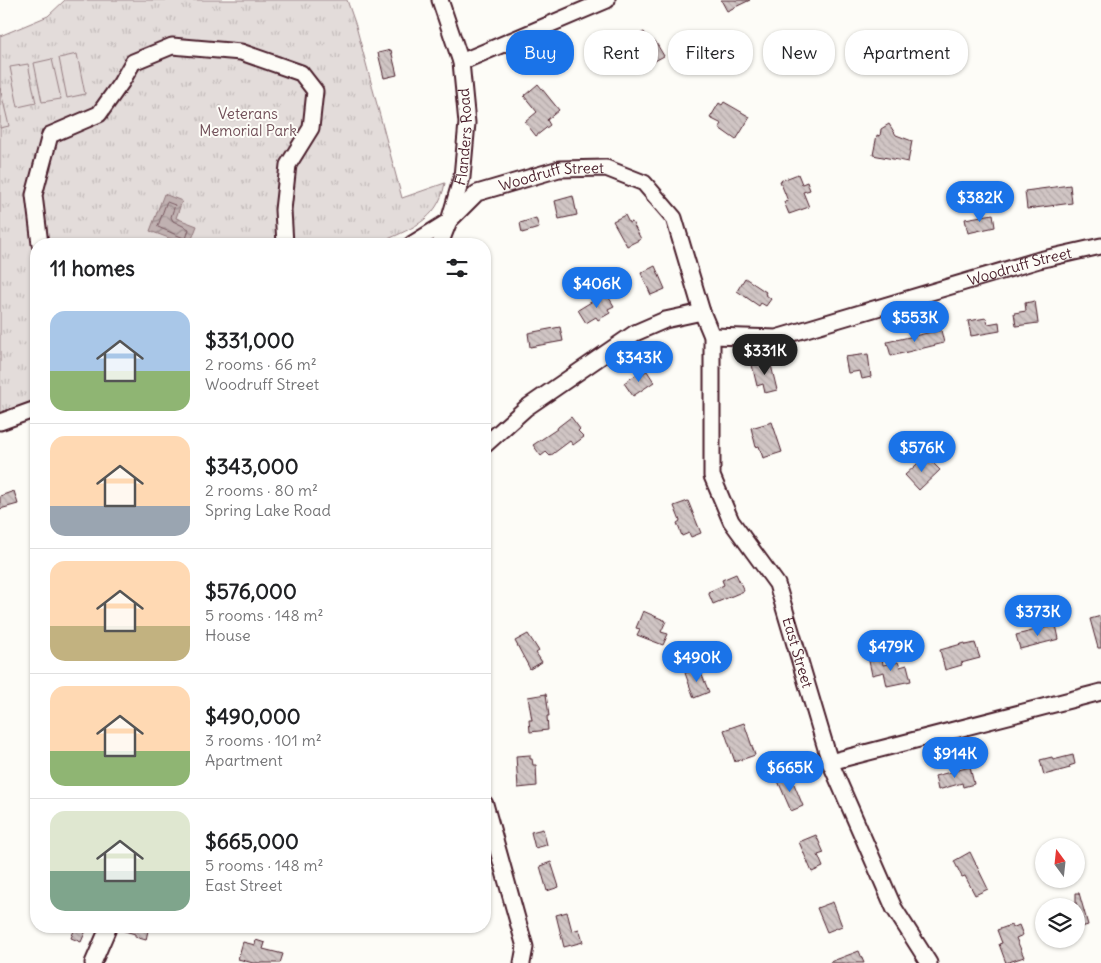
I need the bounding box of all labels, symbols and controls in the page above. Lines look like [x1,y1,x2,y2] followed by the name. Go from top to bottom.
[506,30,574,75] chip: Buy
[584,30,658,75] chip: Rent
[668,30,753,75] chip: Filters
[763,30,835,75] chip: New
[845,30,968,75] chip: Apartment
[450,87,476,188] street label: Flanders Road
[199,104,297,140] park label: Veterans Memorial Park
[496,158,604,195] street label: Woodruff Street
[945,180,1015,223] pin: $382K
[957,187,1003,207] text: $382K
[965,243,1073,290] street label: Woodruff Street
[443,254,471,282] icon: filters
[50,255,135,282] text: 11 homes
[562,266,632,309] pin: $406K
[573,273,621,293] text: $406K
[880,300,950,343] pin: $553K
[892,307,938,327] text: $553K
[205,327,294,354] text: $331,000
[90,331,150,391] icon: home
[730,334,800,376] pin: $331K
[604,340,674,383] pin: $343K
[743,340,787,360] text: $331K
[616,347,662,367] text: $343K
[205,354,317,374] text: 2 rooms · 66 m²
[205,374,319,394] text: Woodruff Street
[887,430,957,473] pin: $576K
[900,437,944,457] text: $576K
[205,453,299,480] text: $343,000
[90,456,150,516] icon: home
[205,480,318,500] text: 2 rooms · 80 m²
[205,500,331,520] text: Spring Lake Road
[205,578,297,605] text: $576,000
[90,581,150,641] icon: home
[1003,594,1073,637] pin: $373K
[1016,601,1060,621] text: $373K
[205,605,324,625] text: 5 rooms · 148 m²
[778,615,817,690] street label: East Street
[205,625,251,645] text: House
[856,630,926,672] pin: $479K
[869,636,913,656] text: $479K
[662,640,732,683] pin: $490K
[673,647,721,667] text: $490K
[205,703,301,730] text: $490,000
[90,706,150,766] icon: home
[205,730,322,750] text: 3 rooms · 101 m²
[920,736,990,779] pin: $914K
[933,743,977,763] text: $914K
[205,750,283,770] text: Apartment
[755,750,825,793] pin: $665K
[767,757,813,777] text: $665K
[205,828,299,855] text: $665,000
[90,831,150,891] icon: home
[1035,838,1085,888] north arrow
[1035,838,1085,948] map controls
[205,855,324,875] text: 5 rooms · 148 m²
[205,875,283,895] text: East Street
[1035,898,1085,948] button: layers

